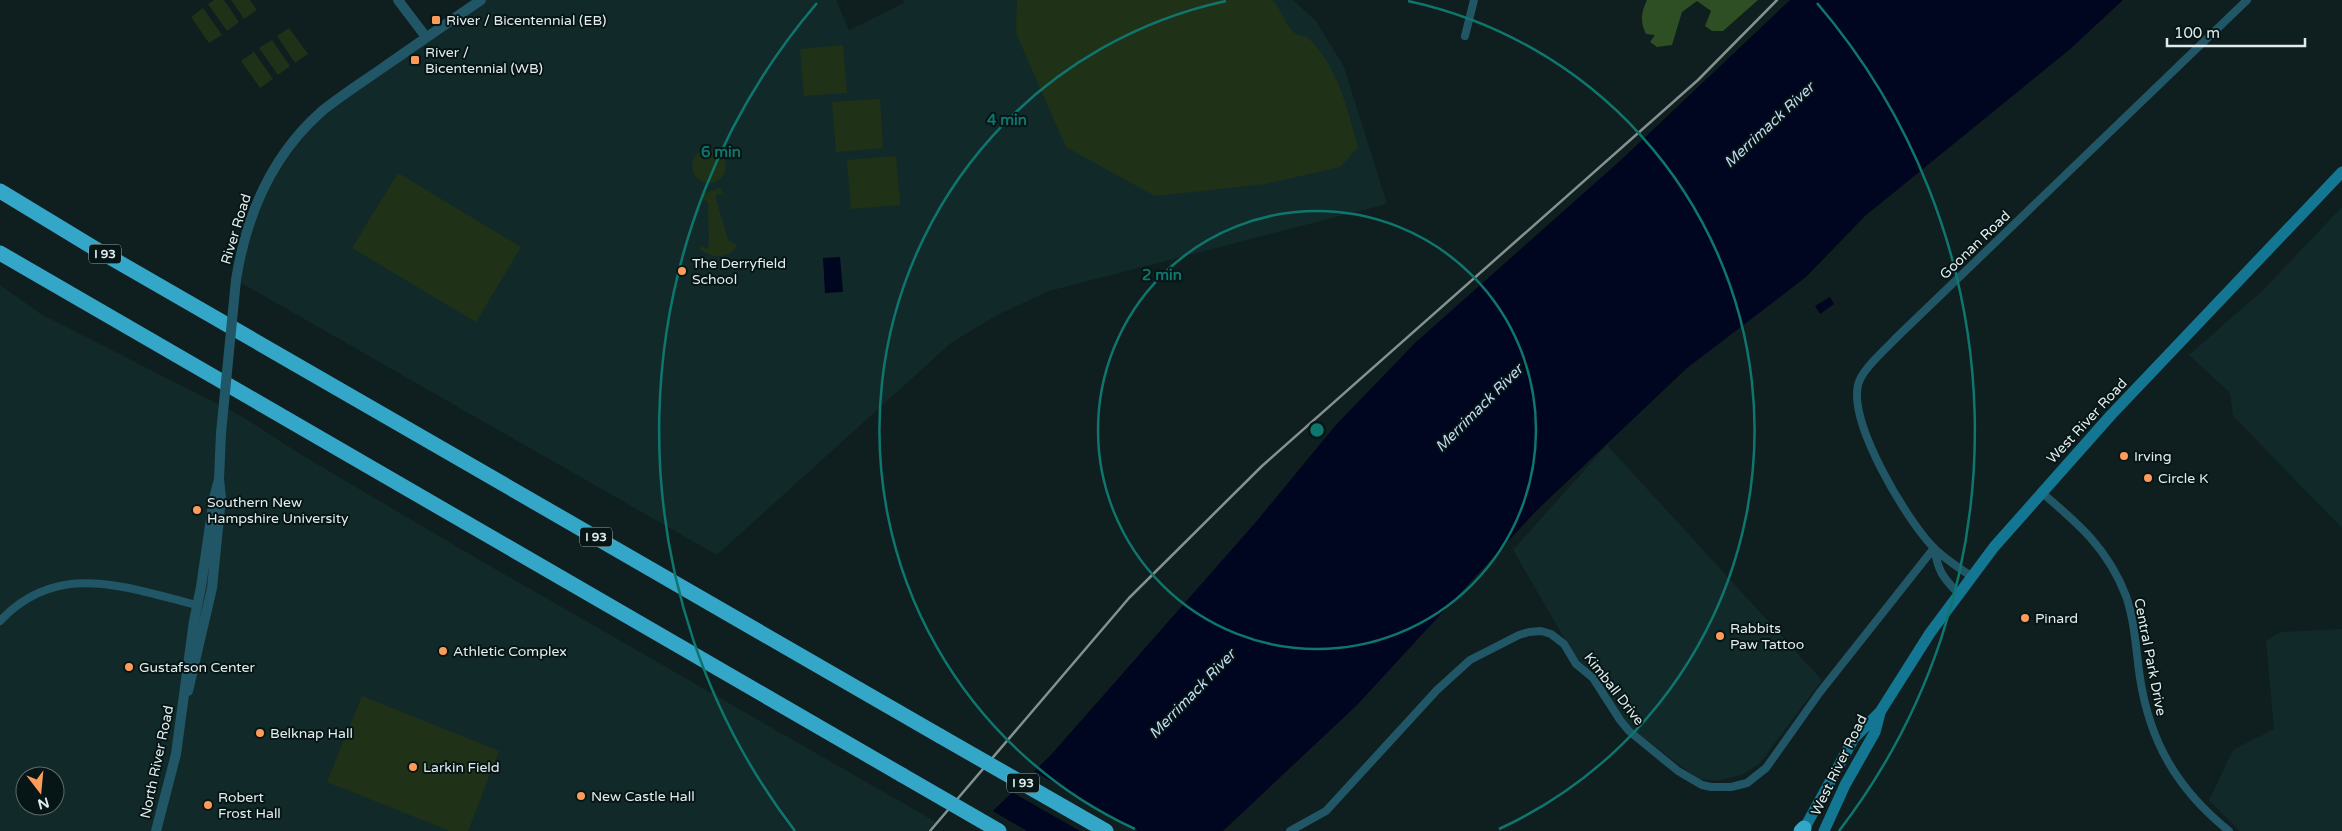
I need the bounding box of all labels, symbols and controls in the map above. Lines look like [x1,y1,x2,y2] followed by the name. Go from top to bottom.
[446,12,606,29] place label: River / Bicentennial (EB)
[430,14,442,26] marker: River / Bicentennial (EB)
[2167,15,2304,47] scale bar
[2174,24,2220,42] text: 100 m
[425,44,543,77] place label: River / Bicentennial (WB)
[409,54,421,66] marker: River / Bicentennial (WB)
[1720,77,1819,171] water label: Merrimack River
[987,111,1027,129] text: 4 min
[701,143,741,161] text: 6 min
[217,192,255,266] street label: River Road
[1936,207,2014,283] street label: Goonan Road
[89,244,121,264] road number: I 93
[692,255,786,288] place label: The Derryfield School
[676,265,688,277] marker: The Derryfield School
[1142,266,1182,284] text: 2 min
[1431,359,1528,456] water label: Merrimack River
[2043,375,2131,467] street label: West River Road
[1308,421,1326,439] centre of rings
[2134,448,2171,465] place label: Irving
[2118,450,2130,462] marker: Irving
[2158,470,2208,487] place label: Circle K
[2142,472,2154,484] marker: Circle K
[207,494,349,527] place label: Southern New Hampshire University
[191,504,203,516] marker: Southern New Hampshire University
[580,528,612,546] road number: I 93
[2130,597,2170,717] street label: Central Park Drive
[2035,610,2078,627] place label: Pinard
[2019,612,2031,624] marker: Pinard
[1730,620,1804,653] place label: Rabbits Paw Tattoo
[1714,630,1726,642] marker: Rabbits Paw Tattoo
[453,643,567,660] place label: Athletic Complex
[1145,644,1241,742] water label: Merrimack River
[437,645,449,657] marker: Athletic Complex
[1580,649,1648,729] street label: Kimball Drive
[139,659,256,676] place label: Gustafson Center
[123,661,135,673] marker: Gustafson Center
[137,704,177,820] street label: North River Road
[1807,712,1871,818] street label: West River Road
[270,725,353,742] place label: Belknap Hall
[254,727,266,739] marker: Belknap Hall
[423,759,500,776] place label: Larkin Field
[407,761,419,773] marker: Larkin Field
[15,766,65,816] north arrow
[1007,774,1039,792] road number: I 93
[591,788,695,805] place label: New Castle Hall
[218,789,281,822] place label: Robert Frost Hall
[575,790,587,802] marker: New Castle Hall
[36,793,51,813] text: N
[202,799,214,811] marker: Robert Frost Hall

